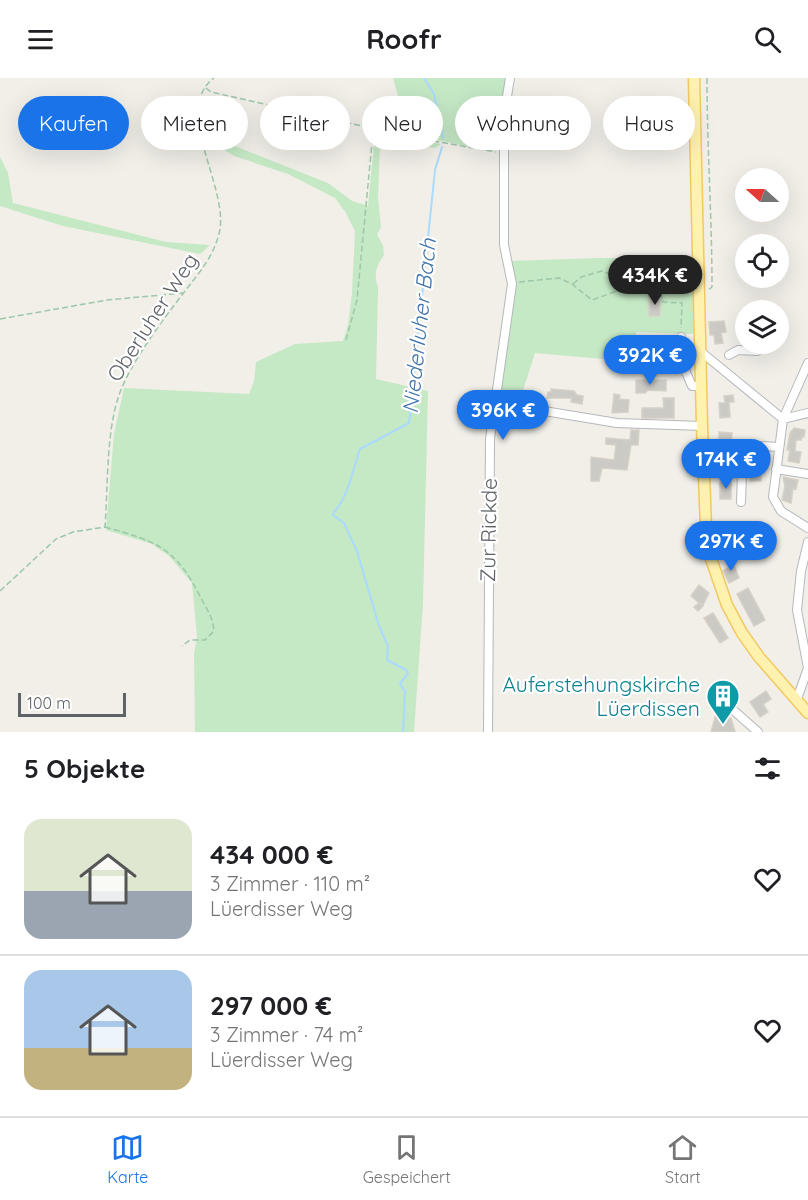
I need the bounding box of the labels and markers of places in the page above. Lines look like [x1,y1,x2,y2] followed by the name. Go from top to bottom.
[606,255,704,306] pin: 434K €
[601,335,699,386] pin: 392K €
[454,390,552,441] pin: 396K €
[677,439,775,490] pin: 174K €
[682,521,780,572] pin: 297K €
[502,671,700,721] place label: Auferstehungskirche Lüerdissen
[705,678,741,725] building icon: Auferstehungskirche Lüerdissen

